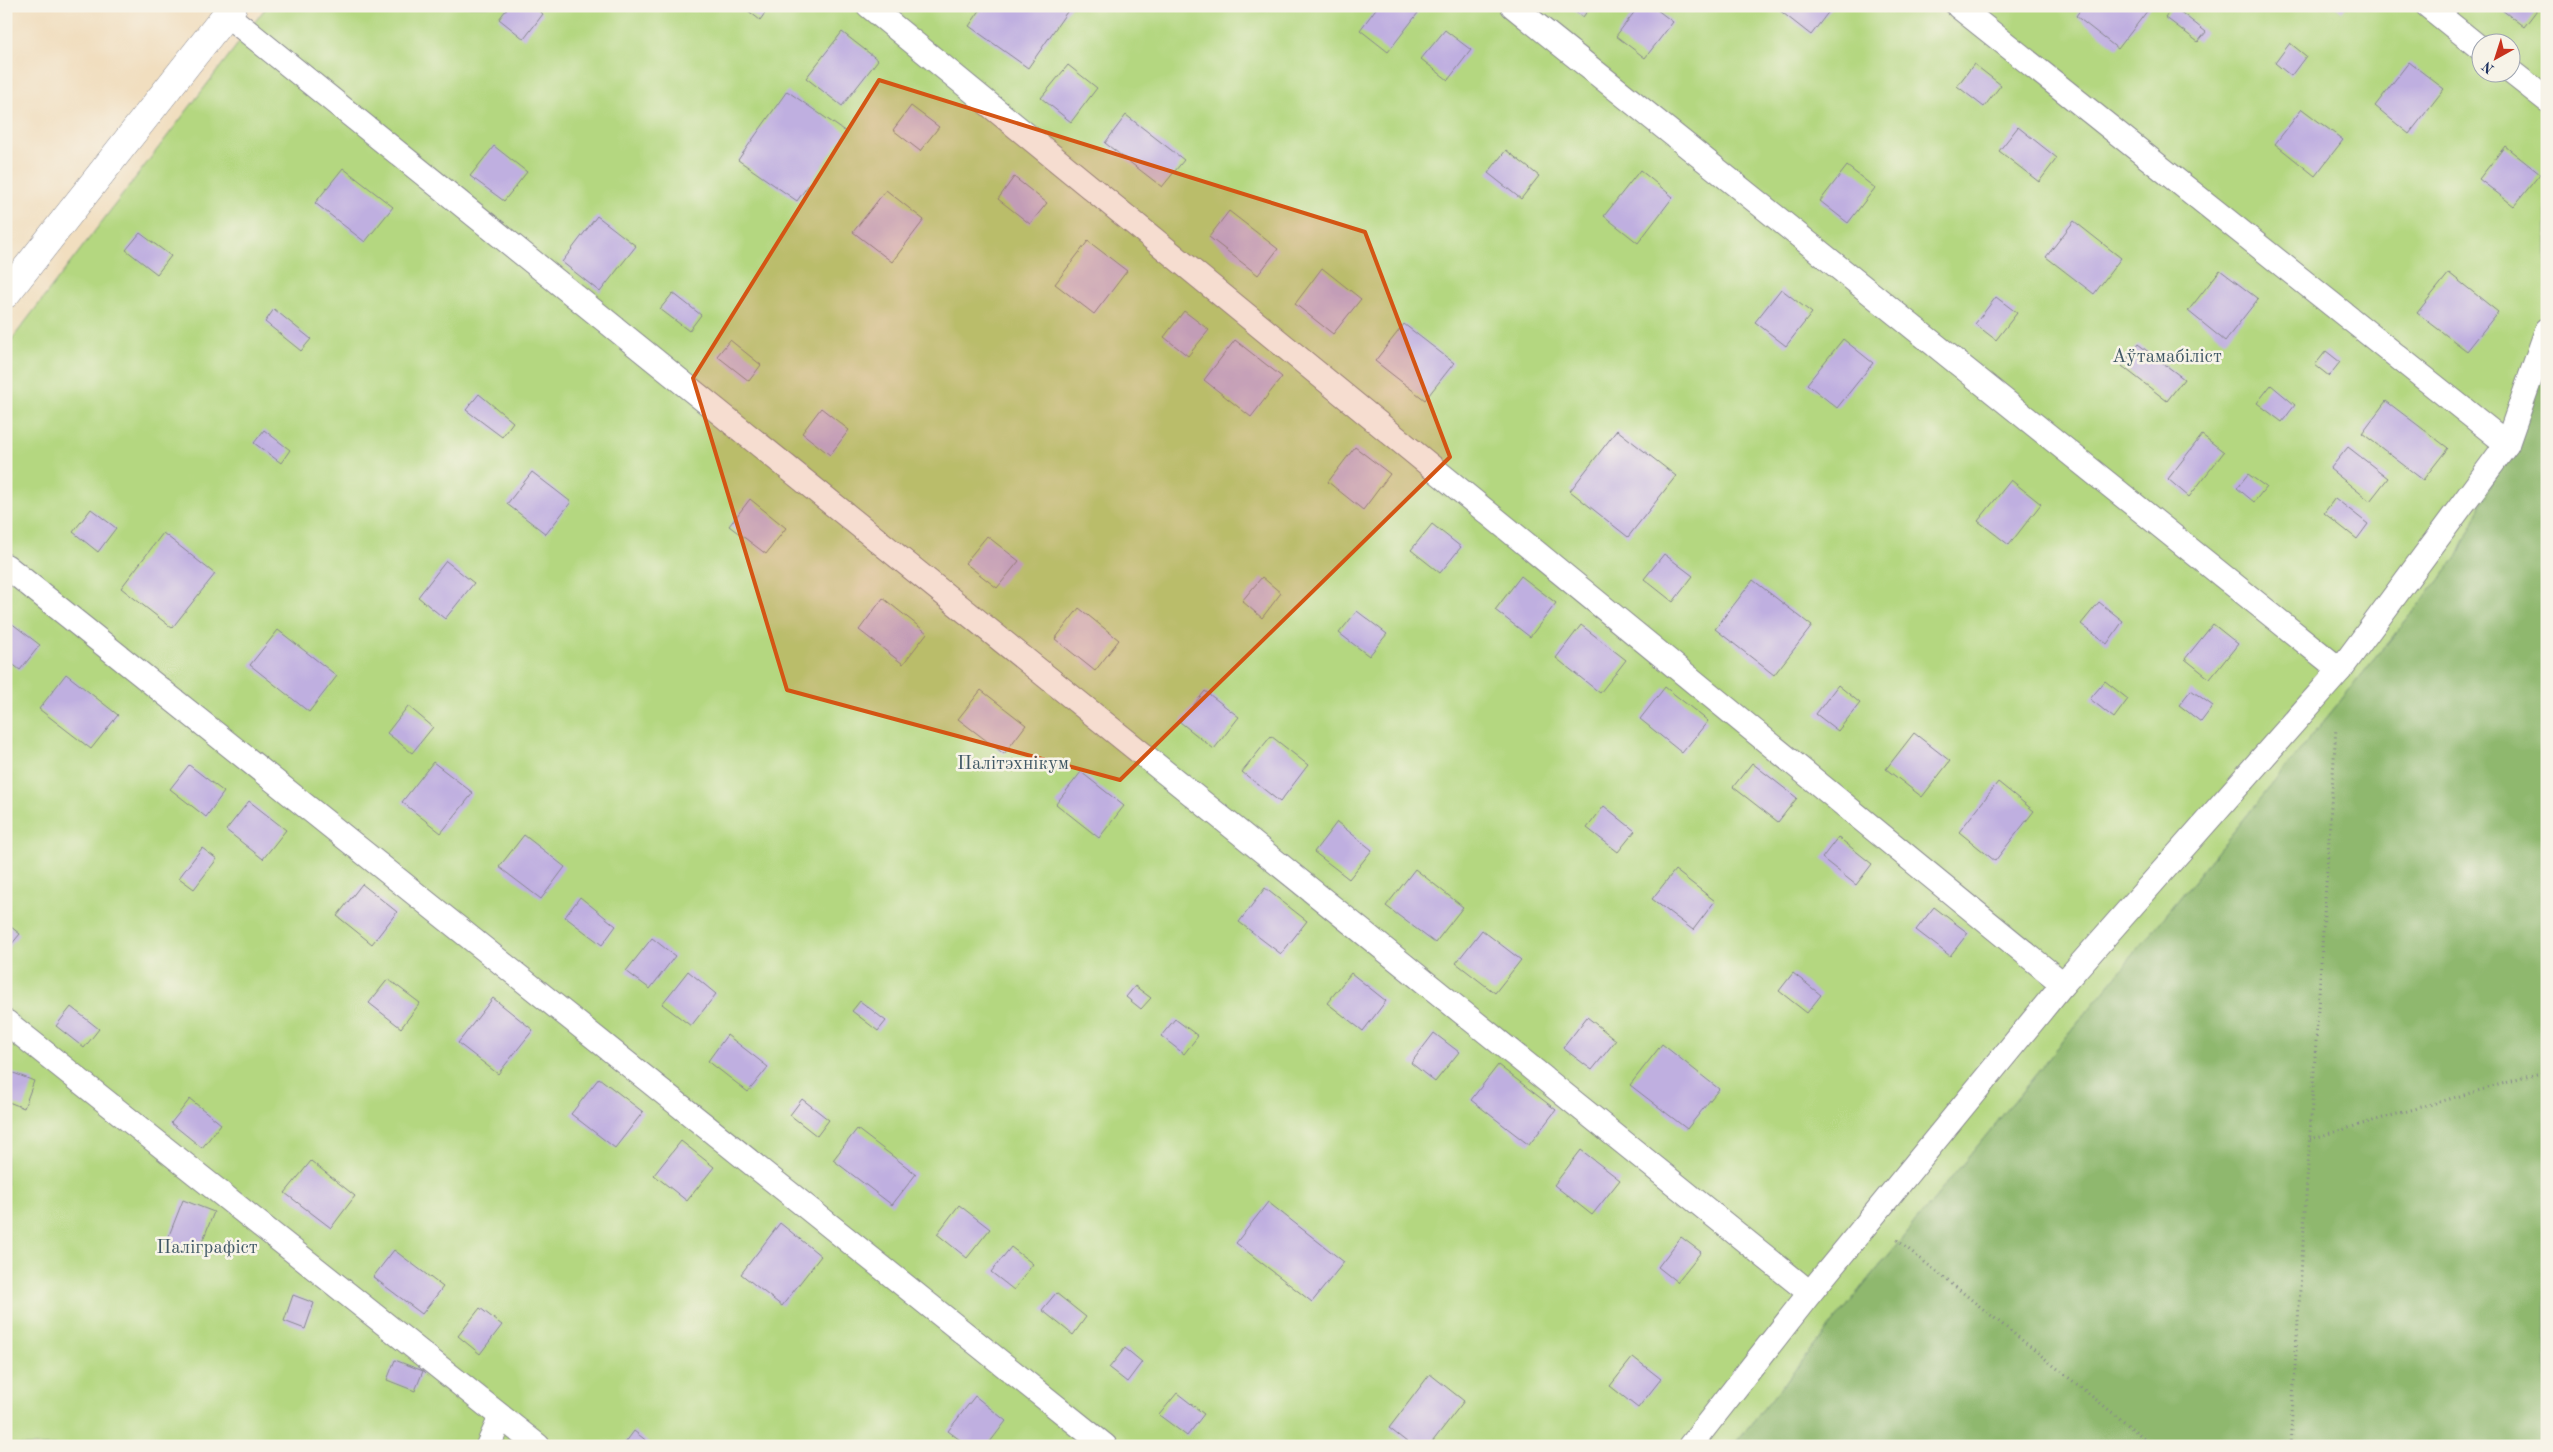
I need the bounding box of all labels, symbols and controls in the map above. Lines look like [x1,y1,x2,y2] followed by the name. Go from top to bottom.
[2470,32,2520,82] north arrow
[2480,58,2497,76] text: N
[2112,348,2222,367] park label: Аўтамабіліст
[957,755,1069,774] park label: Палітэхнікум
[156,1239,258,1258] park label: Паліграфіст

